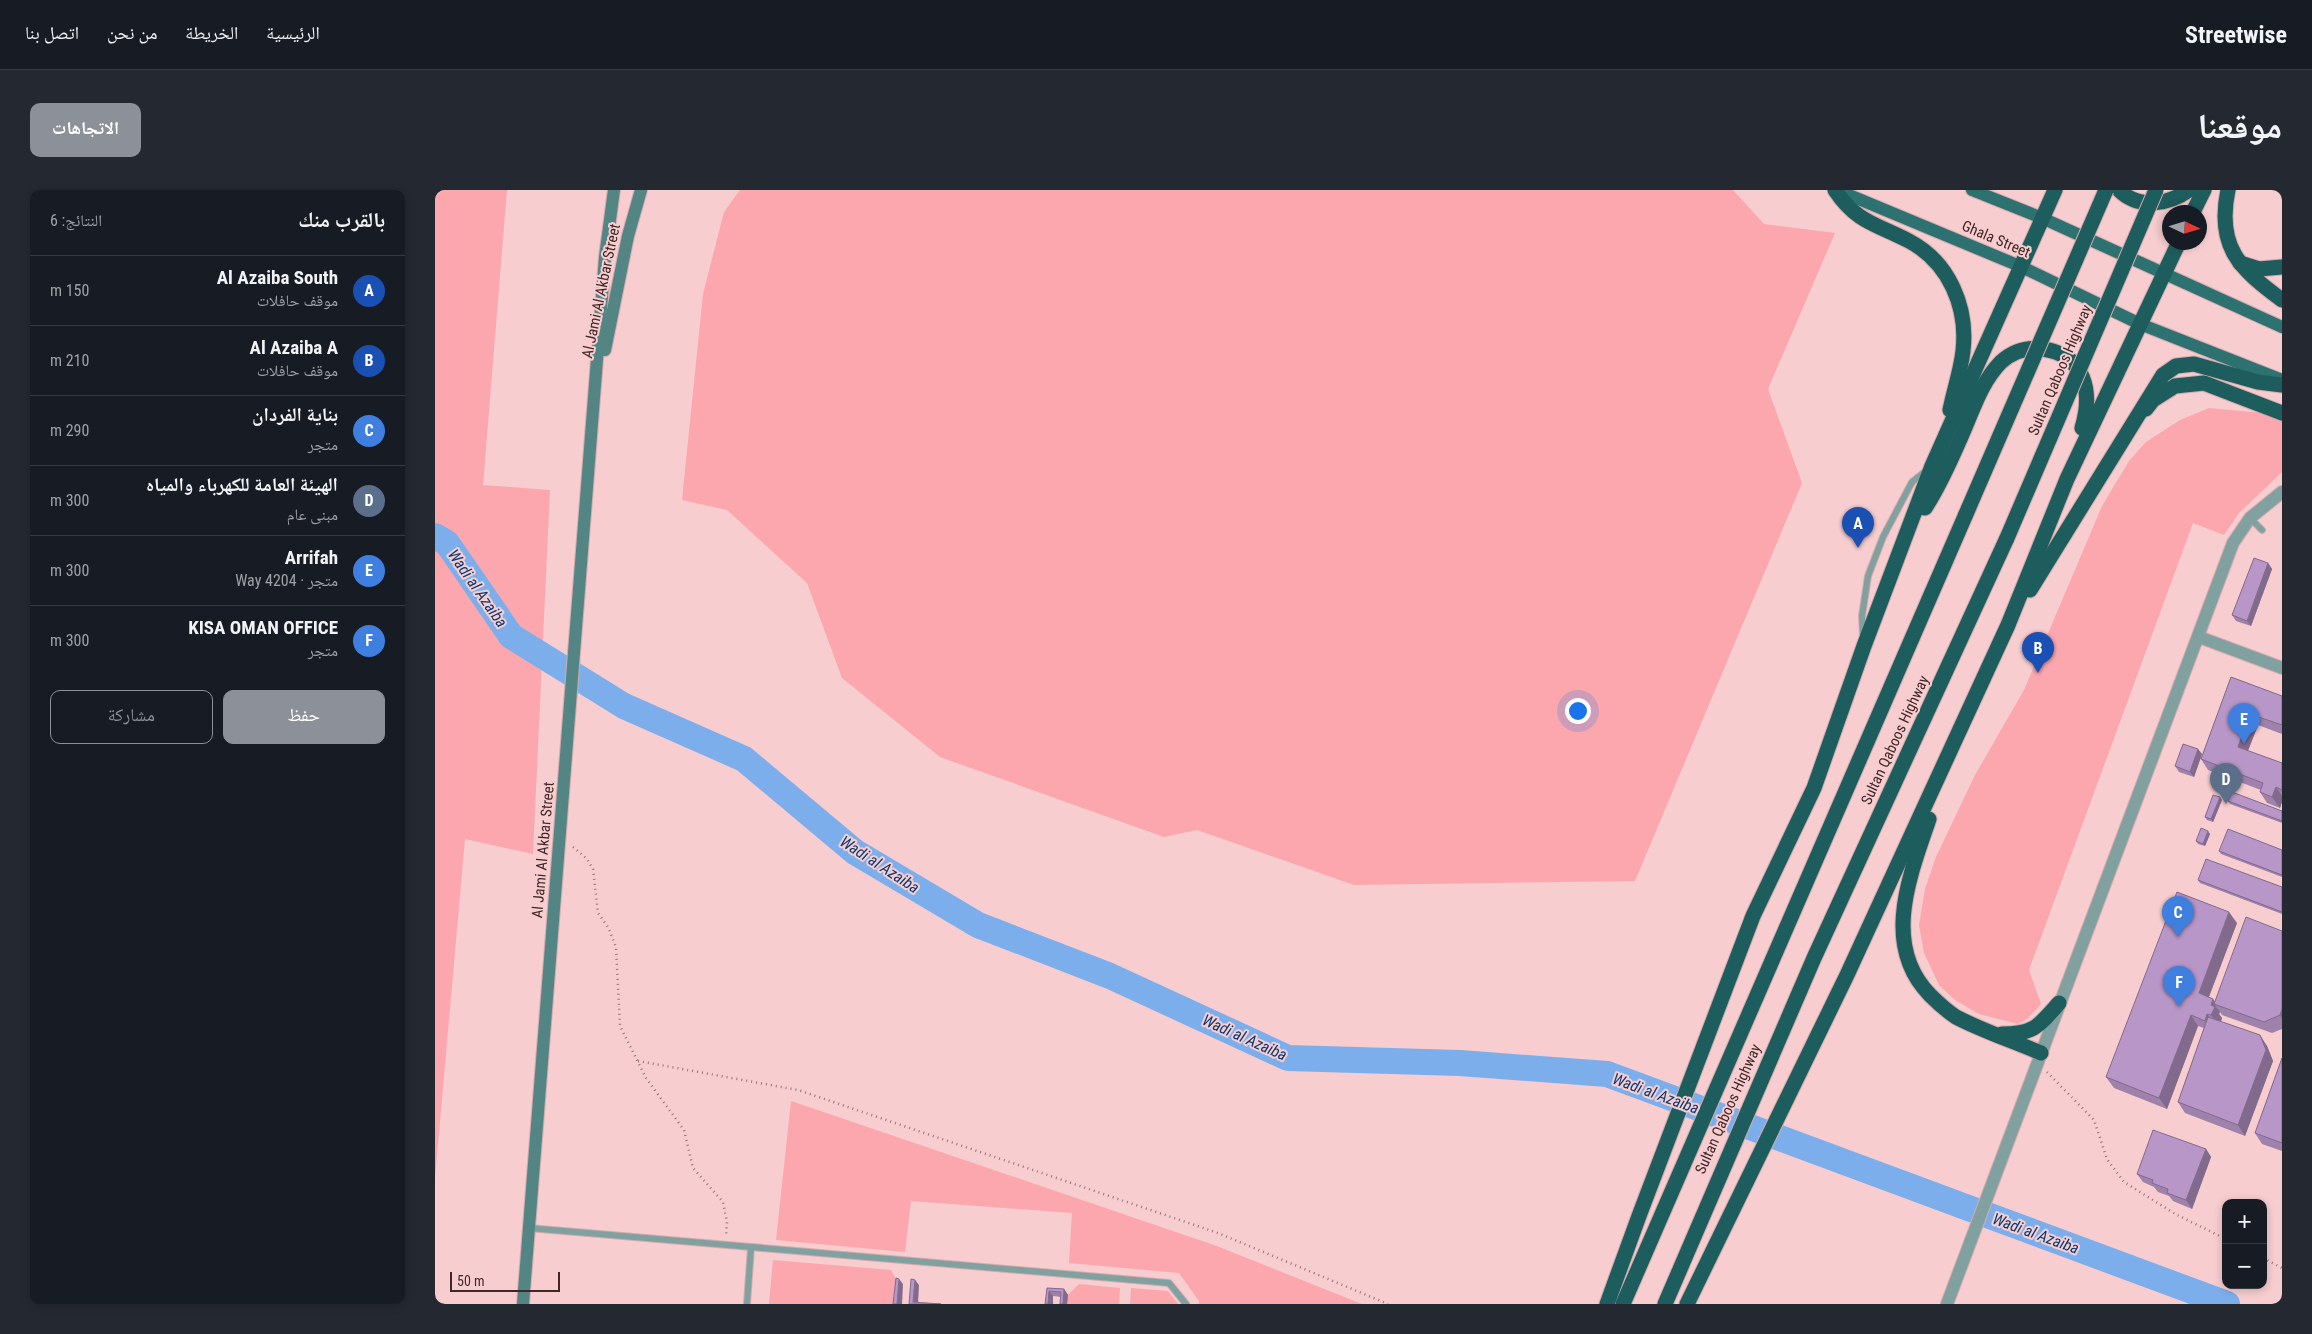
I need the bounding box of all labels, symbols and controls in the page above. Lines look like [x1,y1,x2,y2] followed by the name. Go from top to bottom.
[2185,21,2287,49] text: Streetwise
[25,22,79,43] text: اتصل بنا
[107,22,157,43] text: من نحن
[185,22,238,43] text: الخريطة
[266,22,320,43] text: الرئيسية
[30,103,141,157] button: الاتجاهات
[2197,106,2282,147] text: موقعنا
[2162,205,2207,250] north arrow
[298,208,385,232] text: بالقرب منك
[50,211,102,230] text: النتائج: 6
[1959,217,2033,261] street label: Ghala Street
[578,222,624,360] street label: Al Jami Al Akbar Street
[217,266,338,289] text: Al Azaiba South
[50,281,89,300] text: 150 m
[364,281,374,300] text: A
[257,291,338,310] text: موقف حافلات
[2024,302,2096,438] street label: Sultan Qaboos Highway
[250,336,338,359] text: Al Azaiba A
[50,351,89,370] text: 210 m
[365,351,374,370] text: B
[257,361,338,380] text: موقف حافلات
[252,403,338,426] text: بناية الفردان
[50,421,89,440] text: 290 m
[364,421,374,440] text: C
[308,435,338,454] text: متجر
[146,473,338,496] text: الهيئة العامة للكهرباء والمياه
[50,491,89,510] text: 300 m
[364,491,374,510] text: D
[287,505,338,524] text: مبنى عام
[1842,507,1874,548] pin: A
[285,546,338,569] text: Arrifah
[444,546,511,631] water label: Wadi al Azaiba
[50,561,89,580] text: 300 m
[365,561,373,580] text: E
[235,571,338,590] text: متجر · Way 4204
[188,616,338,639] text: KISA OMAN OFFICE
[50,631,89,650] text: 300 m
[365,631,373,650] text: F
[2022,632,2054,673] pin: B
[308,641,338,660] text: متجر
[1857,673,1933,807] street label: Sultan Qaboos Highway
[50,690,213,744] button: مشاركة
[223,690,385,744] button: حفظ
[1565,698,1591,724] your location
[2228,703,2260,744] pin: E
[2210,763,2242,804] pin: D
[528,781,558,919] street label: Al Jami Al Akbar Street
[837,832,923,897] water label: Wadi al Azaiba
[2162,896,2194,937] pin: C
[2163,966,2195,1007] pin: F
[1200,1010,1290,1065] water label: Wadi al Azaiba
[1691,1041,1765,1177] street label: Sultan Qaboos Highway
[1610,1069,1702,1118] water label: Wadi al Azaiba
[2222,1199,2267,1289] map controls
[2222,1199,2267,1244] button: +
[1990,1209,2082,1258] water label: Wadi al Azaiba
[2222,1244,2267,1289] button: −
[450,1269,560,1292] scale bar
[457,1273,485,1289] text: 50 m

